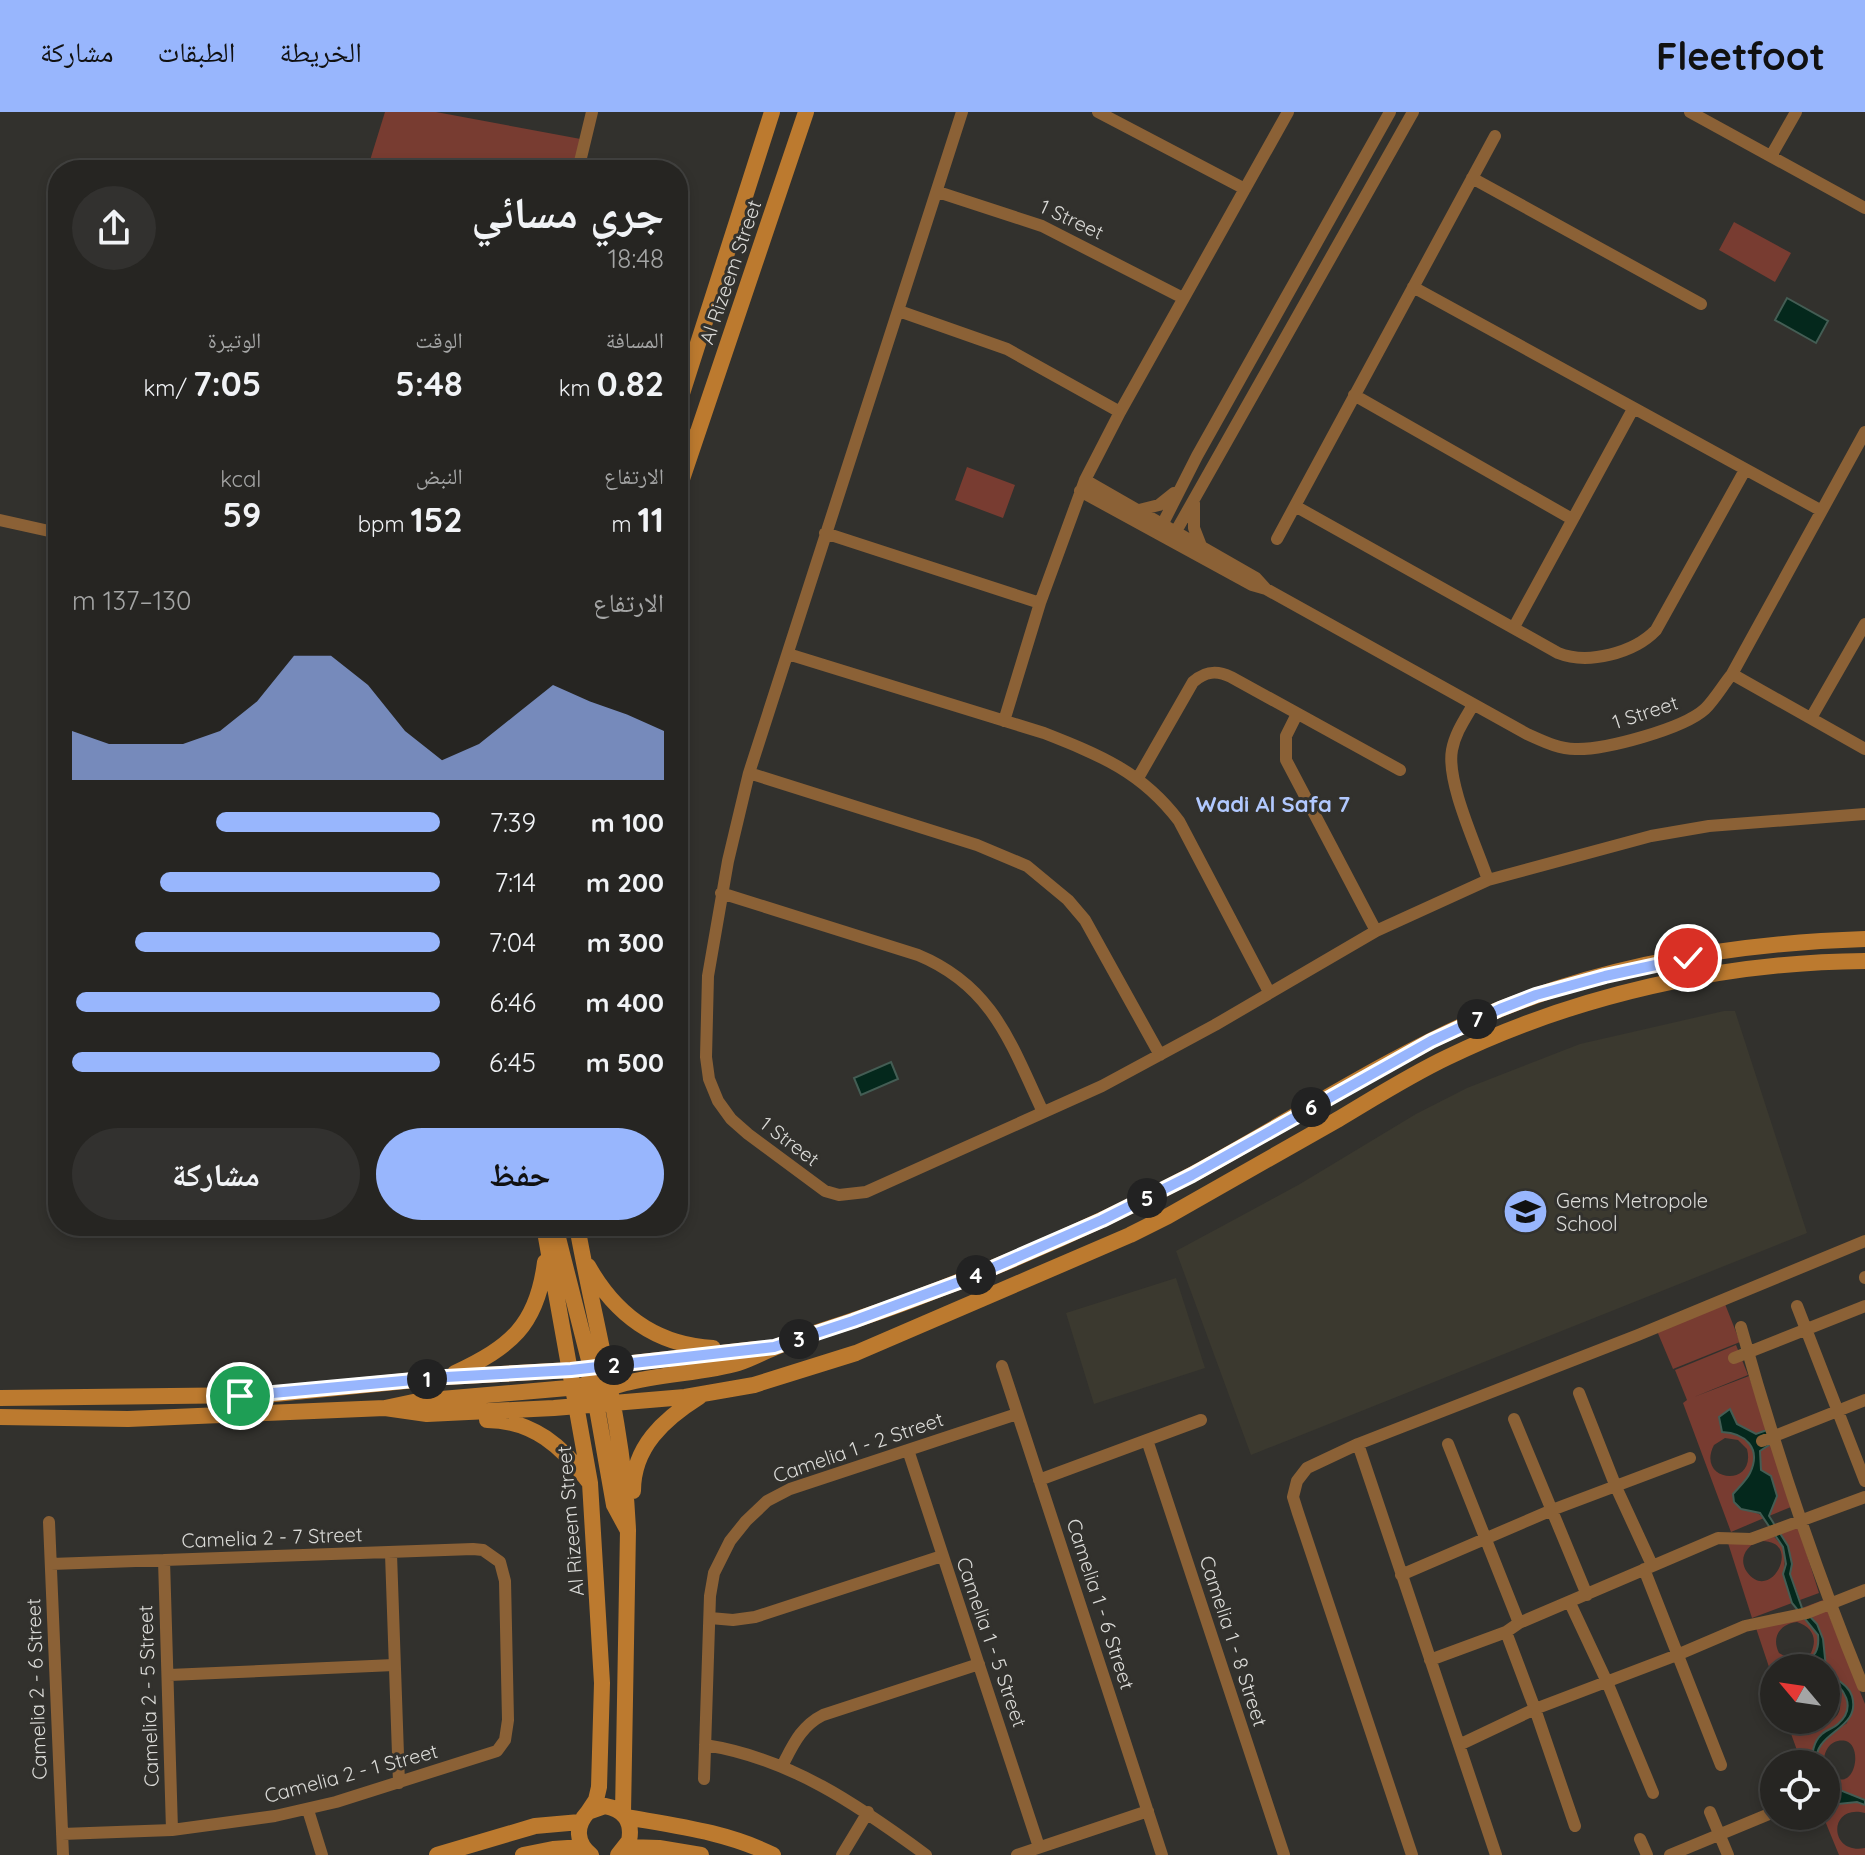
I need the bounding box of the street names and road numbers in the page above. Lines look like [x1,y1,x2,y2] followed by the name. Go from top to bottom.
[1036,193,1108,245] street label: 1 Street
[694,196,766,347] street label: Al Rizeem Street
[1609,690,1681,734] street label: 1 Street
[756,1111,825,1171] street label: 1 Street
[770,1406,947,1488] street label: Camelia 1 - 2 Street
[551,1444,589,1597] street label: Al Rizeem Street
[1062,1515,1140,1693] street label: Camelia 1 - 6 Street
[181,1521,363,1553] street label: Camelia 2 - 7 Street
[1195,1552,1273,1730] street label: Camelia 1 - 8 Street
[951,1554,1033,1731] street label: Camelia 1 - 5 Street
[20,1597,52,1780] street label: Camelia 2 - 6 Street
[132,1604,164,1787] street label: Camelia 2 - 5 Street
[262,1738,441,1808] street label: Camelia 2 - 1 Street

